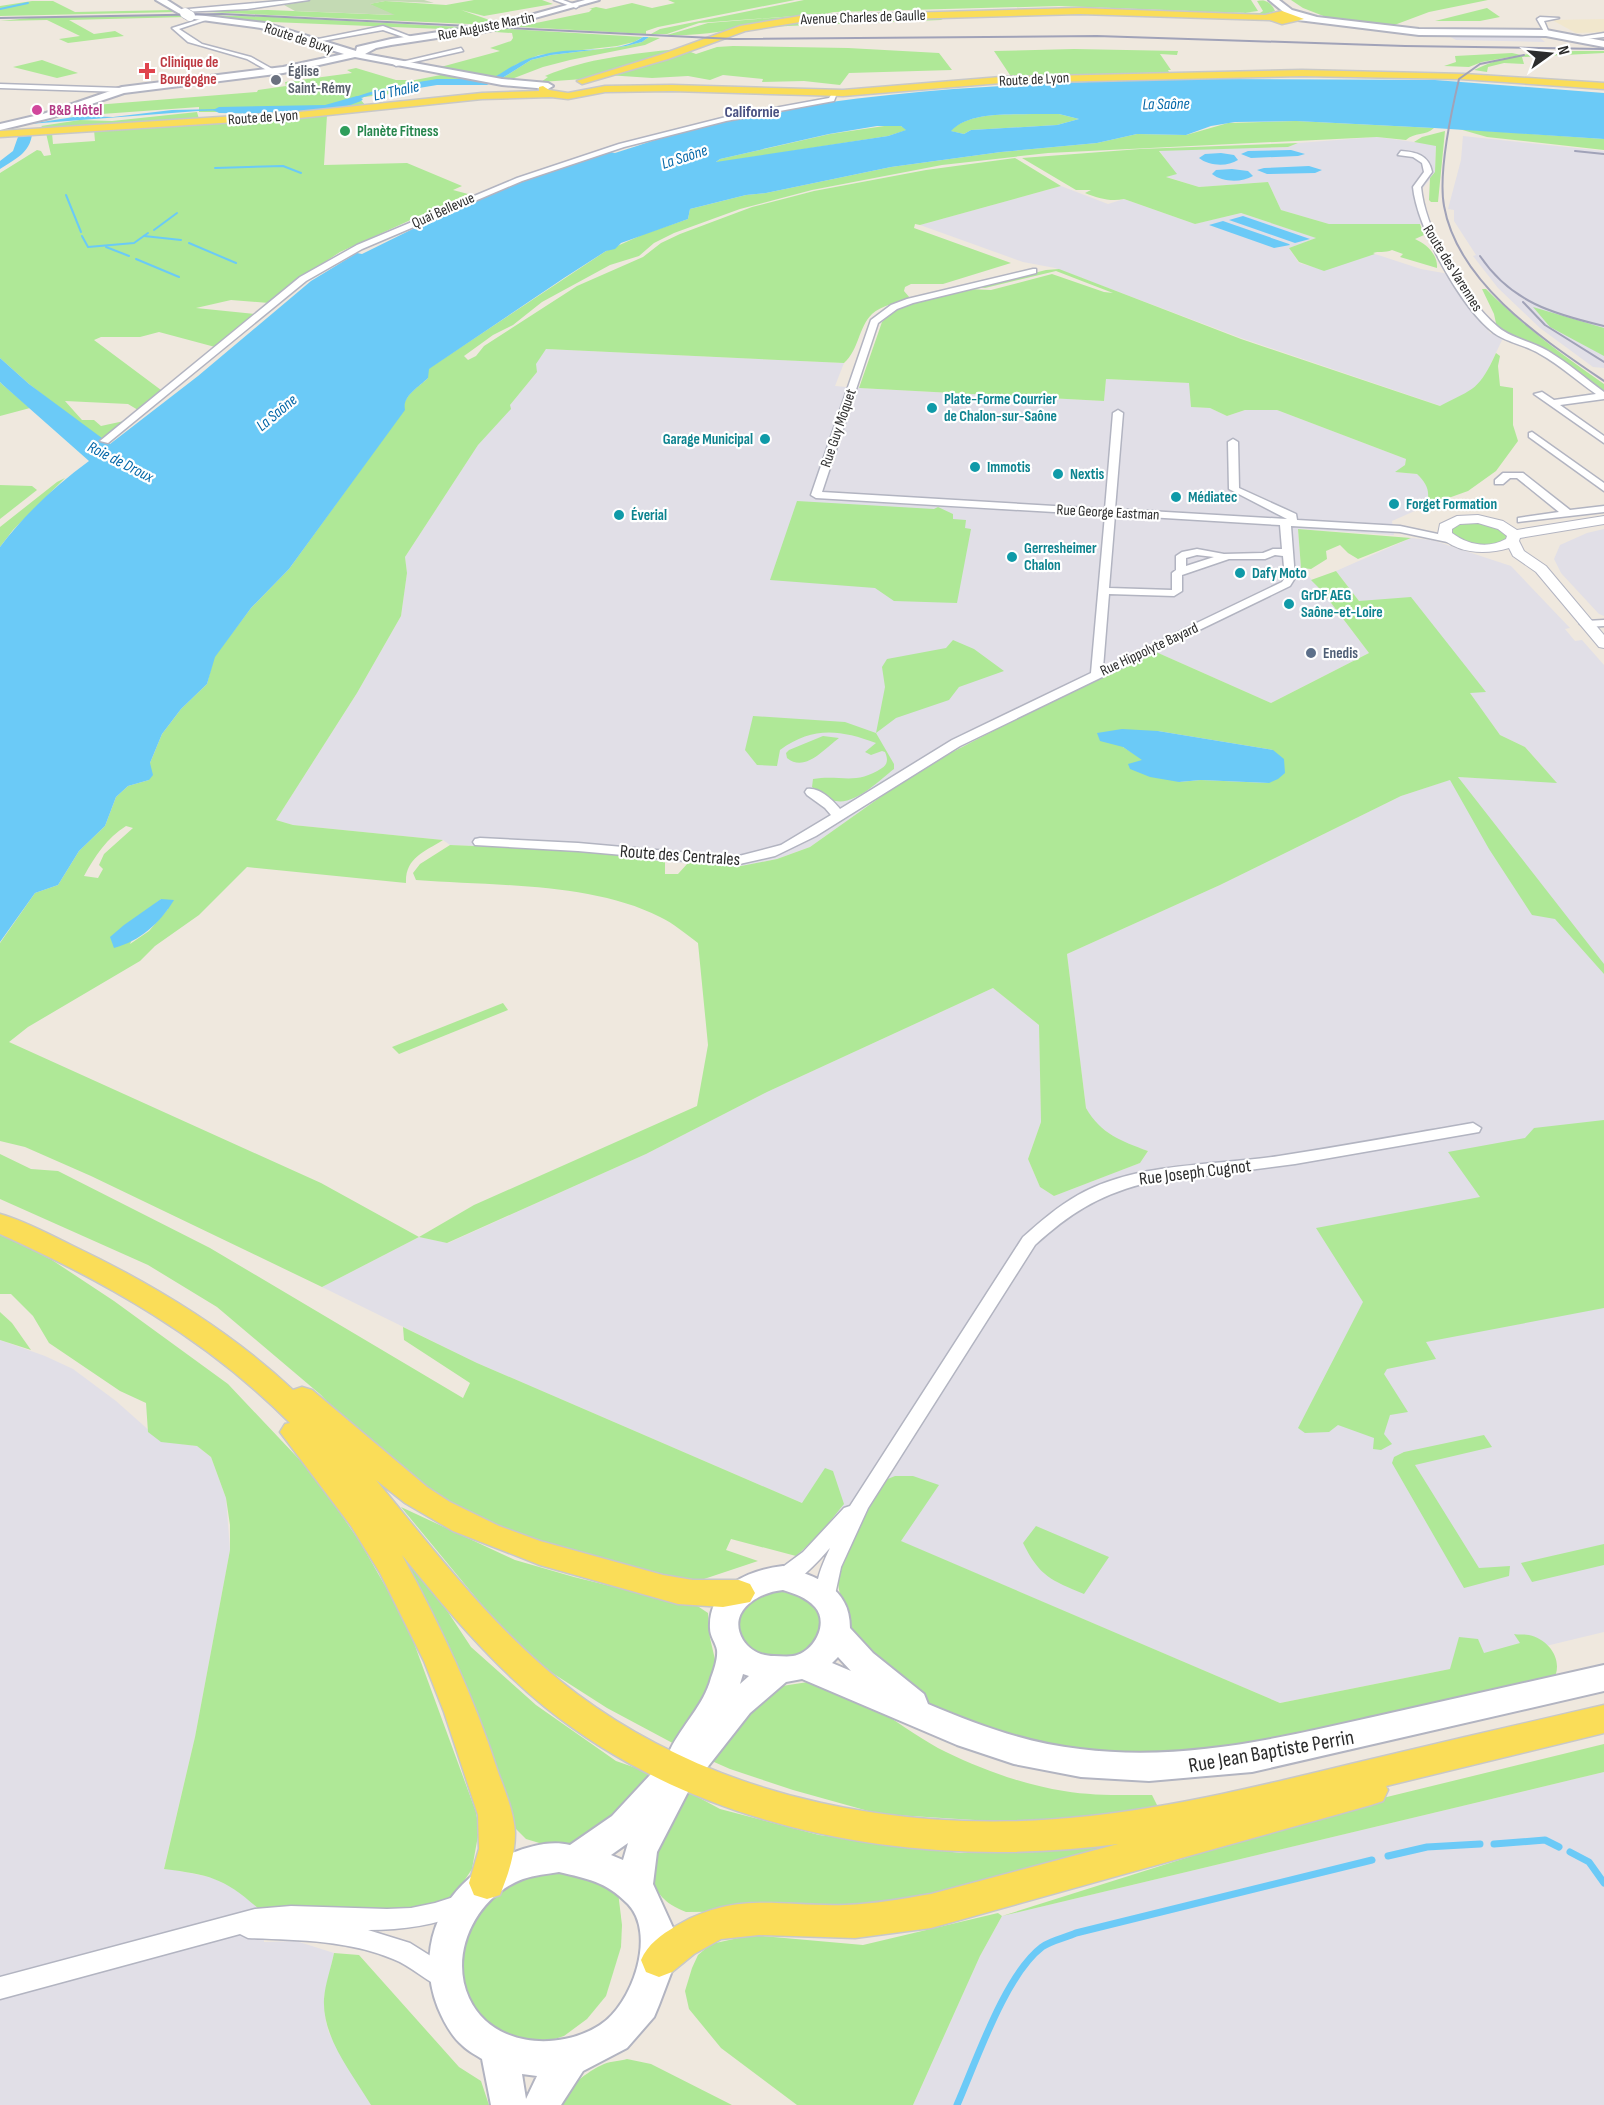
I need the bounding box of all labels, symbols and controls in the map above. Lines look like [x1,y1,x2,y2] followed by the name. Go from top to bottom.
[799,6,926,29] street label: Avenue Charles de Gaulle
[436,8,536,45] street label: Rue Auguste Martin
[262,18,336,59] street label: Route de Buxy
[1520,24,1580,84] north arrow
[1553,44,1573,57] text: N
[160,53,218,89] place label: Clinique de Bourgogne
[138,62,156,80] marker: Clinique de Bourgogne
[288,62,352,98] place label: Église Saint-Rémy
[998,68,1070,91] street label: Route de Lyon
[269,73,283,87] marker: Église Saint-Rémy
[372,77,421,106] water label: La Thalie
[1142,95,1190,114] water label: La Saône
[49,101,102,120] place label: B&B Hôtel
[30,103,44,117] marker: B&B Hôtel
[724,103,780,122] district label: Californie
[227,106,299,129] street label: Route de Lyon
[357,122,439,141] place label: Planète Fitness
[338,124,352,138] marker: Planète Fitness
[659,141,710,174] water label: La Saône
[409,188,478,233] street label: Quai Bellevue
[1418,221,1487,315] street label: Route des Varennes
[816,386,861,470] street label: Rue Guy Môquet
[944,390,1057,426] place label: Plate-Forme Courrier de Chalon-sur-Saône
[253,391,301,436] water label: La Saône
[925,401,939,415] marker: Plate-Forme Courrier de Chalon-sur-Saône
[663,430,753,449] place label: Garage Municipal
[758,432,772,446] marker: Garage Municipal
[84,438,157,488] water label: Roie de Droux
[987,458,1031,477] place label: Immotis
[968,460,982,474] marker: Immotis
[1070,465,1104,484] place label: Nextis
[1051,467,1065,481] marker: Nextis
[1188,488,1237,507] place label: Médiatec
[1169,490,1183,504] marker: Médiatec
[1406,495,1497,514] place label: Forget Formation
[1387,497,1401,511] marker: Forget Formation
[1056,500,1160,525] street label: Rue George Eastman
[631,506,667,525] place label: Éverial
[612,508,626,522] marker: Éverial
[1024,539,1097,575] place label: Gerresheimer Chalon
[1005,550,1019,564] marker: Gerresheimer Chalon
[1252,564,1307,583] place label: Dafy Moto
[1233,566,1247,580] marker: Dafy Moto
[1301,586,1383,622] place label: GrDF AEG Saône-et-Loire
[1282,597,1296,611] marker: GrDF AEG Saône-et-Loire
[1097,618,1201,681] street label: Rue Hippolyte Bayard
[1323,644,1358,663] place label: Enedis
[1304,646,1318,660] marker: Enedis
[619,841,741,870] street label: Route des Centrales
[1138,1155,1253,1190] street label: Rue Joseph Cugnot
[1186,1725,1356,1778] street label: Rue Jean Baptiste Perrin

